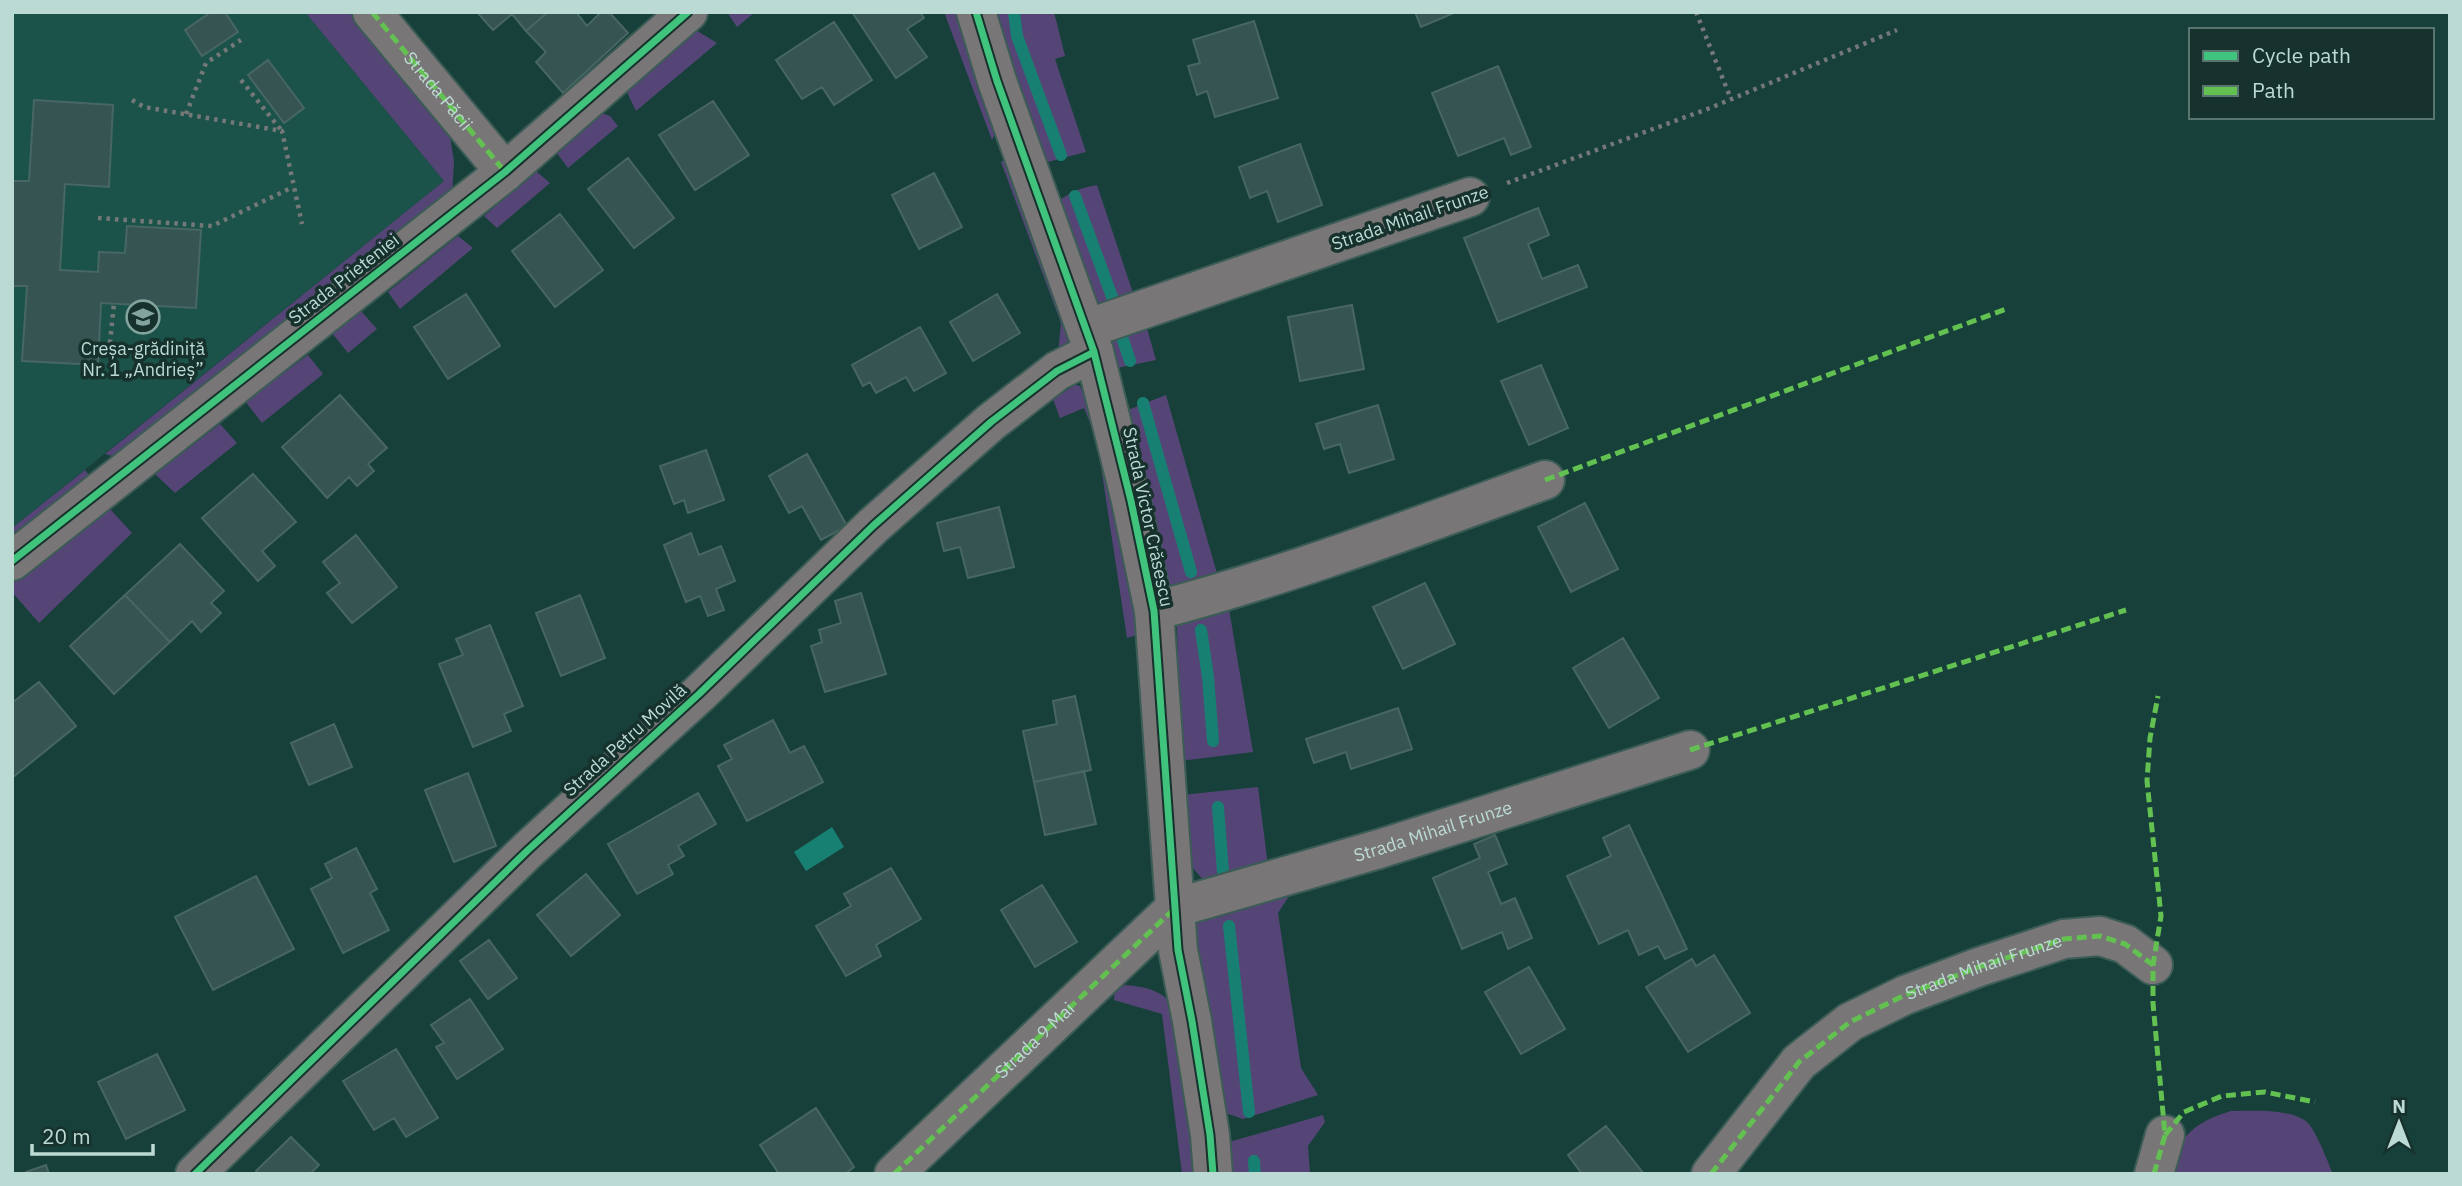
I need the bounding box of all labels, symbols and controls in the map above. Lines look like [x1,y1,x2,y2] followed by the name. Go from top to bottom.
[2189,28,2434,119] legend
[2252,41,2351,69] text: Cycle path
[399,47,478,135] street label: Strada Păcii
[2252,76,2295,104] text: Path
[1328,180,1492,255] street label: Strada Mihail Frunze
[284,228,404,329] street label: Strada Prieteniei
[124,298,162,336] school or university icon: Creșa-grădiniță Nr. 1 „Andrieș”
[81,337,206,381] place label: Creșa-grădiniță Nr. 1 „Andrieș”
[1118,425,1179,609] street label: Strada Victor Crăsescu
[558,678,691,801] street label: Strada Petru Movilă
[1351,795,1515,867] street label: Strada Mihail Frunze
[1902,928,2065,1005] street label: Strada Mihail Frunze
[990,997,1079,1083] street label: Strada 9 Mai
[2364,1088,2434,1158] north arrow
[2392,1094,2406,1118] text: N
[32,1112,152,1156] scale bar
[42,1122,91,1150] text: 20 m

